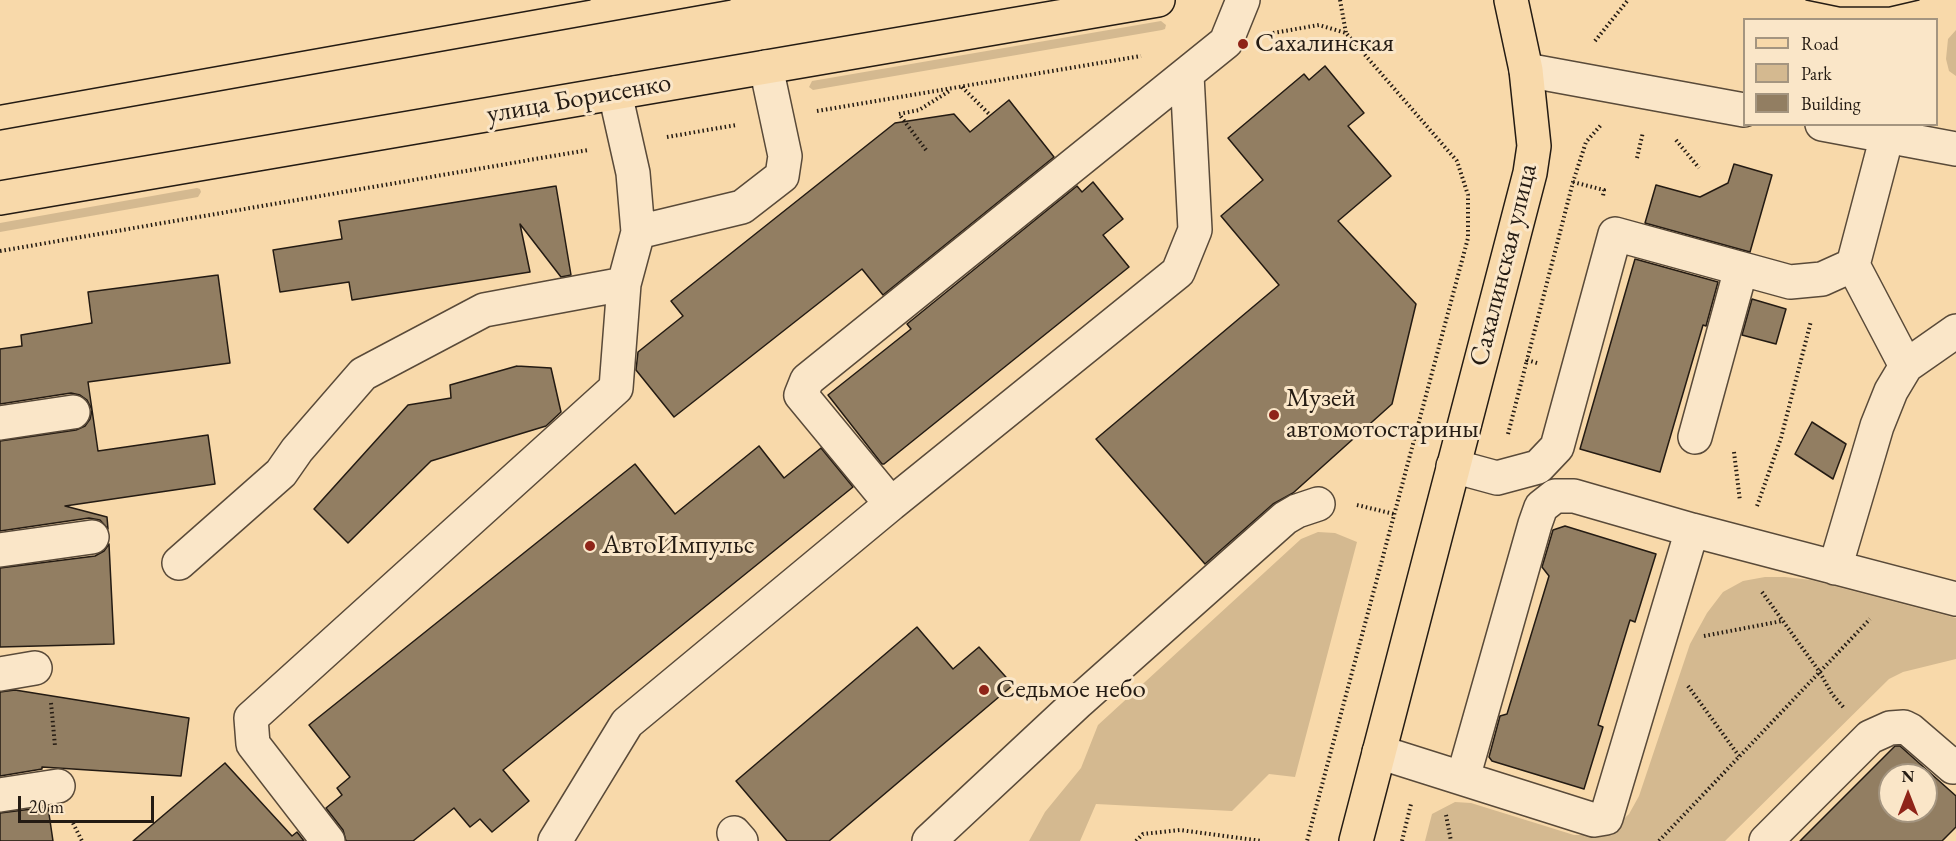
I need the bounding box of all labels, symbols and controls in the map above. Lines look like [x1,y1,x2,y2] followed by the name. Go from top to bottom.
[1743,18,1938,126] legend
[1255,28,1394,60] place label: Сахалинская
[1801,32,1839,55] text: Road
[1236,37,1250,51] marker: Сахалинская
[1801,62,1832,85] text: Park
[484,67,674,131] street label: улица Борисенко
[1801,92,1861,115] text: Building
[1463,160,1545,370] street label: Сахалинская улица
[1286,383,1479,446] place label: Музей автомотостарины
[1267,408,1281,422] marker: Музей автомотостарины
[602,530,755,562] place label: АвтоИмпульс
[583,539,597,553] marker: АвтоИмпульс
[996,674,1146,706] place label: Седьмое небо
[977,683,991,697] marker: Седьмое небо
[1878,763,1938,823] north arrow
[1902,766,1914,787] text: N
[21,784,158,822] scale bar
[29,795,64,818] text: 20 m

